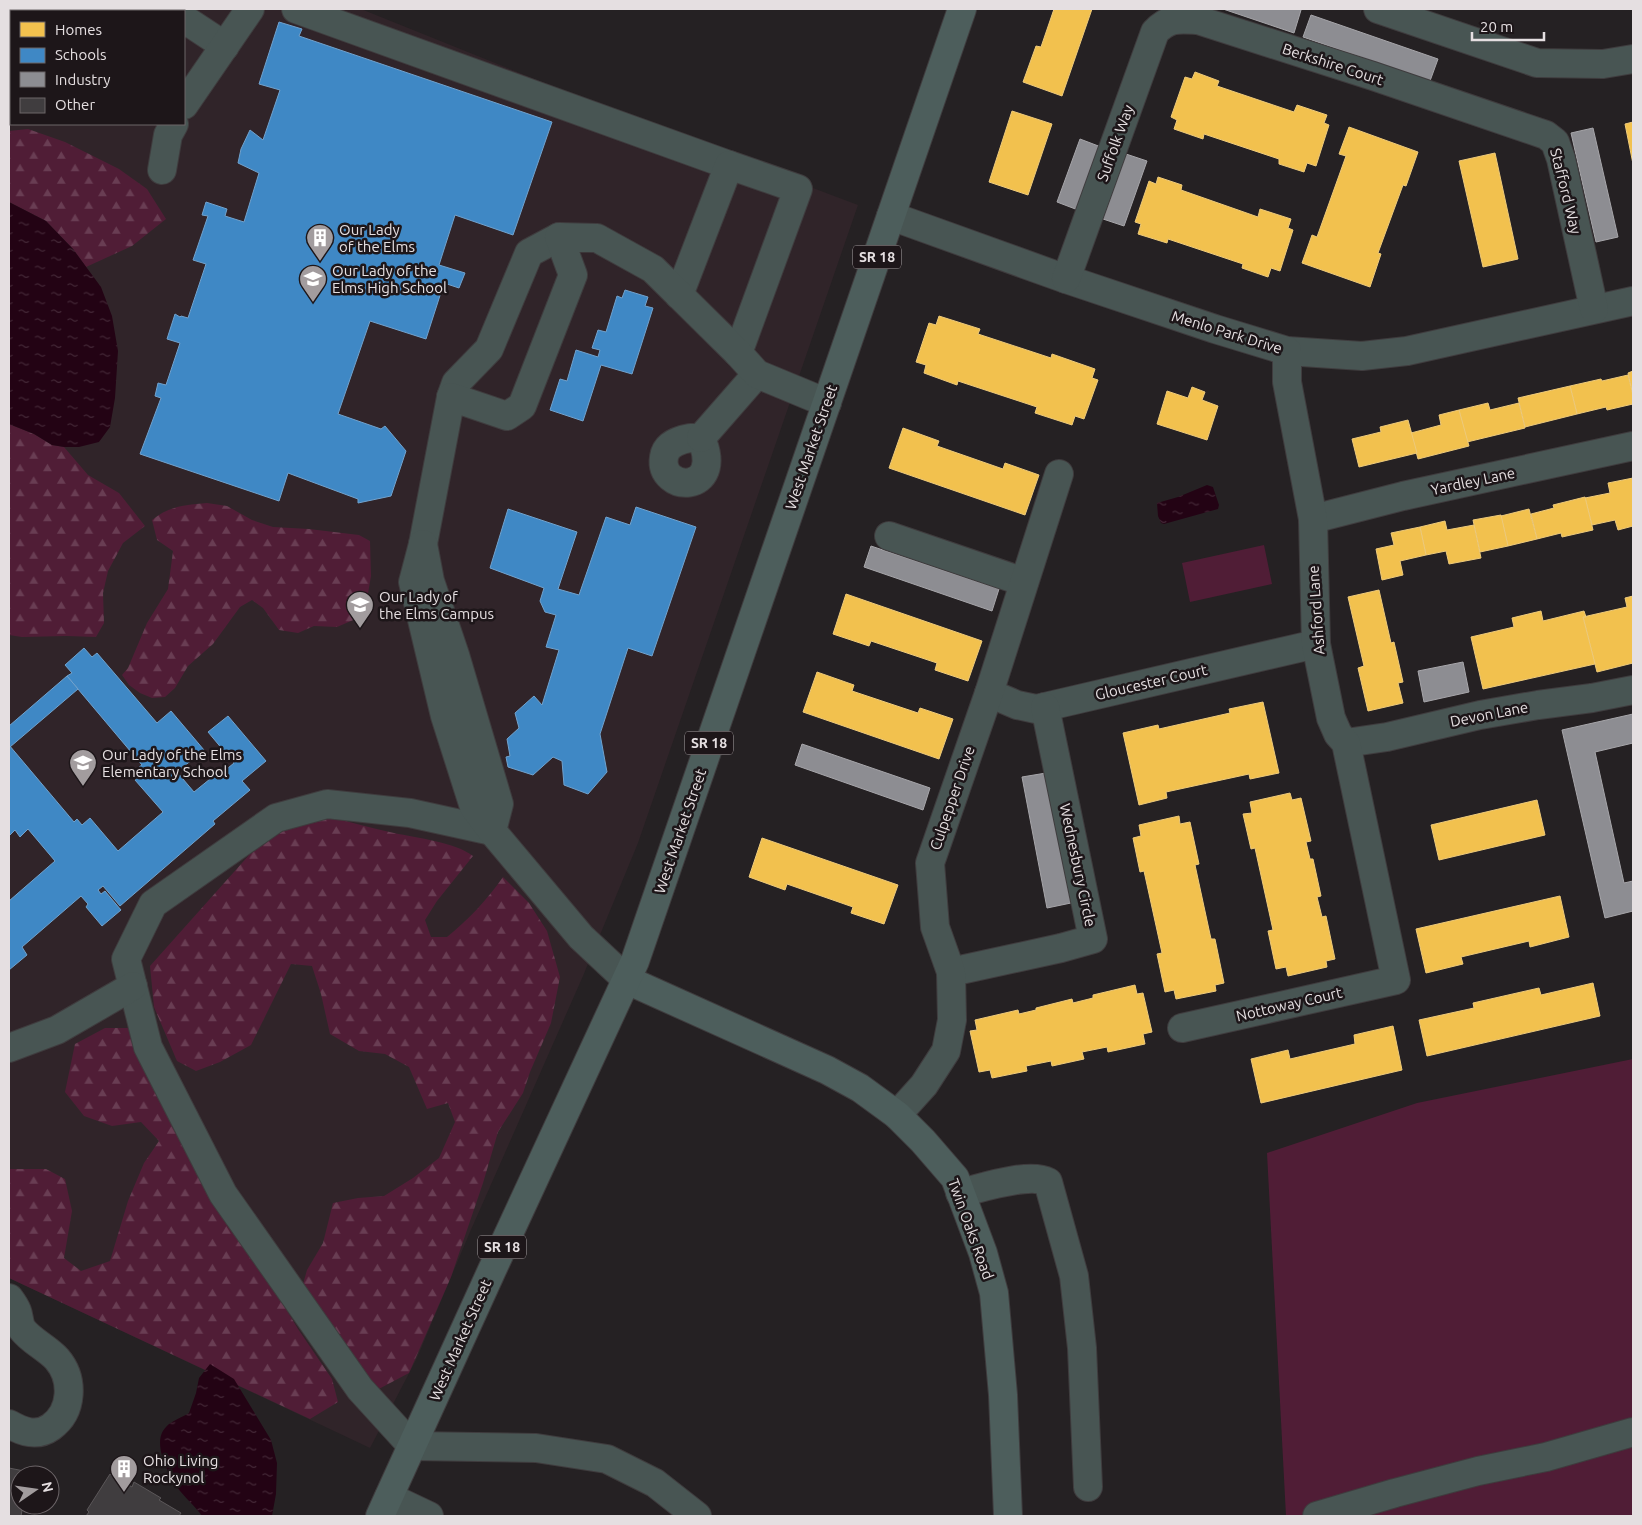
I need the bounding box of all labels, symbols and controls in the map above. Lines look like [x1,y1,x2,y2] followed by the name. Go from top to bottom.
[10,10,185,125] legend
[1472,10,1544,42] scale bar
[1480,18,1513,35] text: 20 m
[55,21,102,38] text: Homes
[1280,40,1386,88] street label: Berkshire Court
[55,46,106,63] text: Schools
[55,71,110,88] text: Industry
[55,96,95,113] text: Other
[1093,102,1137,184] street label: Suffolk Way
[1547,146,1585,236] street label: Stafford Way
[339,221,415,255] place label: Our Lady of the Elms
[305,223,335,262] building icon: Our Lady of the Elms
[853,246,901,268] road number: SR 18
[332,262,447,296] place label: Our Lady of the Elms High School
[298,264,328,303] school or university icon: Our Lady of the Elms High School
[1170,307,1284,357] street label: Menlo Park Drive
[782,382,840,512] street label: West Market Street
[1429,464,1517,498] street label: Yardley Lane
[1304,565,1328,655] street label: Ashford Lane
[379,588,494,622] place label: Our Lady of the Elms Campus
[345,590,375,629] school or university icon: Our Lady of the Elms Campus
[1093,661,1209,703] street label: Gloucester Court
[1449,698,1529,730] street label: Devon Lane
[685,731,733,754] road number: SR 18
[926,744,978,852] street label: Culpepper Drive
[102,746,242,780] place label: Our Lady of the Elms Elementary School
[68,748,98,787] school or university icon: Our Lady of the Elms Elementary School
[651,766,709,896] street label: West Market Street
[1057,802,1099,928] street label: Wednesbury Circle
[1234,984,1344,1024] street label: Nottoway Court
[945,1176,997,1282] street label: Twin Oaks Road
[478,1236,526,1258] road number: SR 18
[426,1277,494,1403] street label: West Market Street
[143,1452,218,1486] place label: Ohio Living Rockynol
[109,1454,139,1493] building icon: Ohio Living Rockynol
[10,1465,60,1515] north arrow
[39,1480,57,1494] text: N

